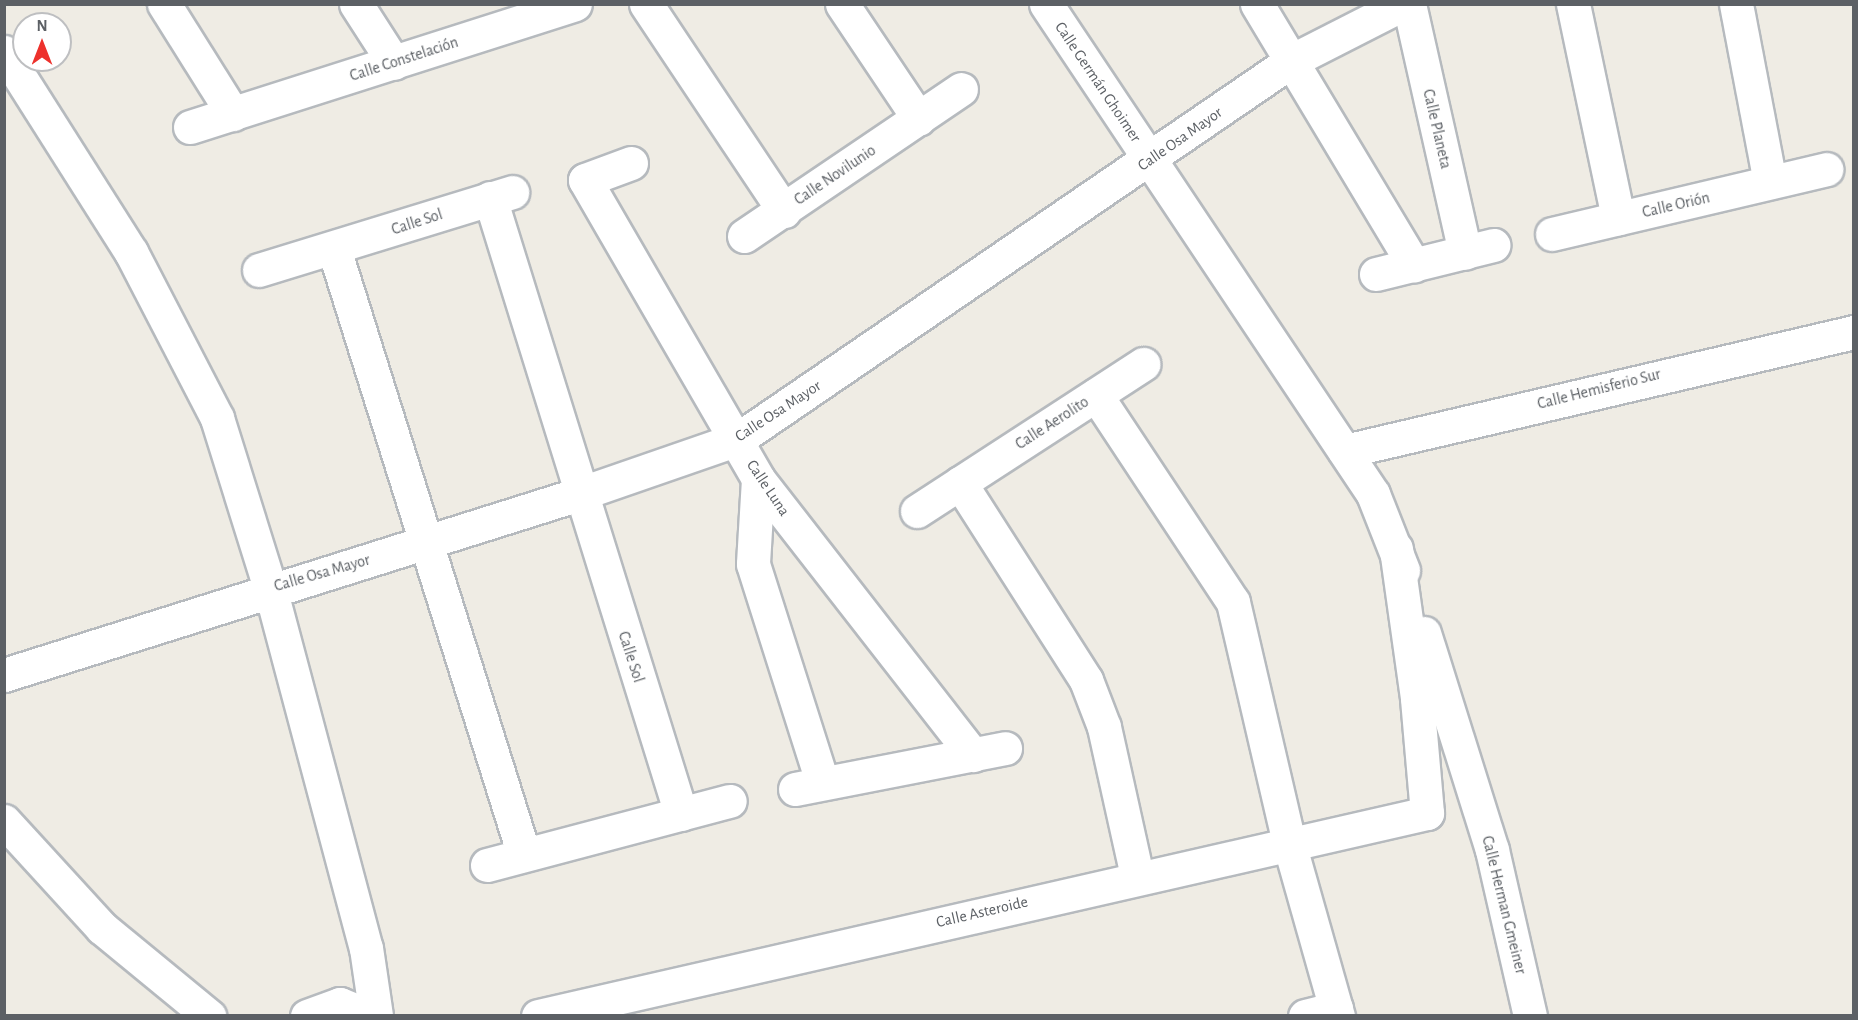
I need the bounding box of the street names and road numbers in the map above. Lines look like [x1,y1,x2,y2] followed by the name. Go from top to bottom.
[1051,18,1145,146] street label: Calle Germán Ghoimer
[347,32,461,86] street label: Calle Constelación
[1419,87,1455,171] street label: Calle Planeta
[1134,103,1226,175] street label: Calle Osa Mayor
[790,141,880,209] street label: Calle Novilunio
[1640,188,1712,222] street label: Calle Orión
[389,205,445,239] street label: Calle Sol
[1535,364,1663,414] street label: Calle Hemisferio Sur
[731,376,825,446] street label: Calle Osa Mayor
[1012,392,1092,454] street label: Calle Aerolito
[742,456,794,520] street label: Calle Luna
[272,550,372,596] street label: Calle Osa Mayor
[614,629,648,685] street label: Calle Sol
[1478,834,1530,976] street label: Calle Herman Gmeiner
[934,892,1030,932] street label: Calle Asteroide

